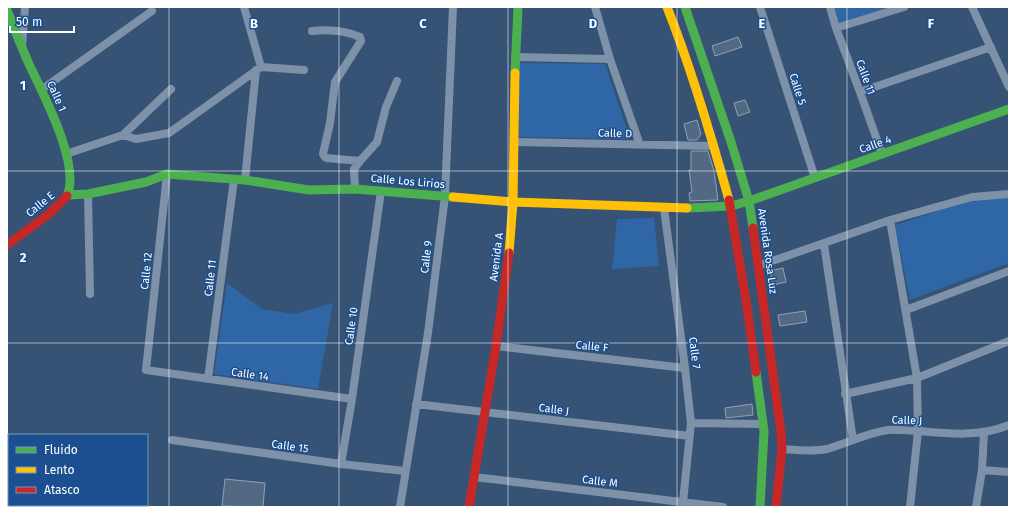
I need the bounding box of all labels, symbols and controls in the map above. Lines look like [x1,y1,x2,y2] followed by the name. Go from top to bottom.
[10,8,74,34] scale bar
[16,15,42,29] text: 50 m
[250,16,258,31] text: B
[419,16,427,31] text: C
[589,16,598,31] text: D
[759,16,766,31] text: E
[928,16,935,31] text: F
[853,58,878,97] street label: Calle 11
[786,72,809,107] street label: Calle 5
[20,78,26,93] text: 1
[44,79,69,113] street label: Calle 1
[598,126,632,141] street label: Calle D
[857,133,893,156] street label: Calle 4
[370,172,446,191] street label: Calle Los Lirios
[23,189,57,220] street label: Calle E
[755,208,780,295] street label: Avenida Rosa Luz
[487,231,506,282] street label: Avenida A
[418,240,435,274] street label: Calle 9
[20,250,27,265] text: 2
[138,252,155,290] street label: Calle 12
[202,259,219,297] street label: Calle 11
[342,306,361,346] street label: Calle 10
[686,336,703,370] street label: Calle 7
[575,338,609,355] street label: Calle F
[230,365,270,384] street label: Calle 14
[538,401,570,418] street label: Calle J
[891,413,922,428] street label: Calle J
[8,434,148,506] legend
[270,437,310,456] street label: Calle 15
[44,443,78,457] text: Fluido
[44,463,74,477] text: Lento
[581,473,618,490] street label: Calle M
[44,483,80,497] text: Atasco

